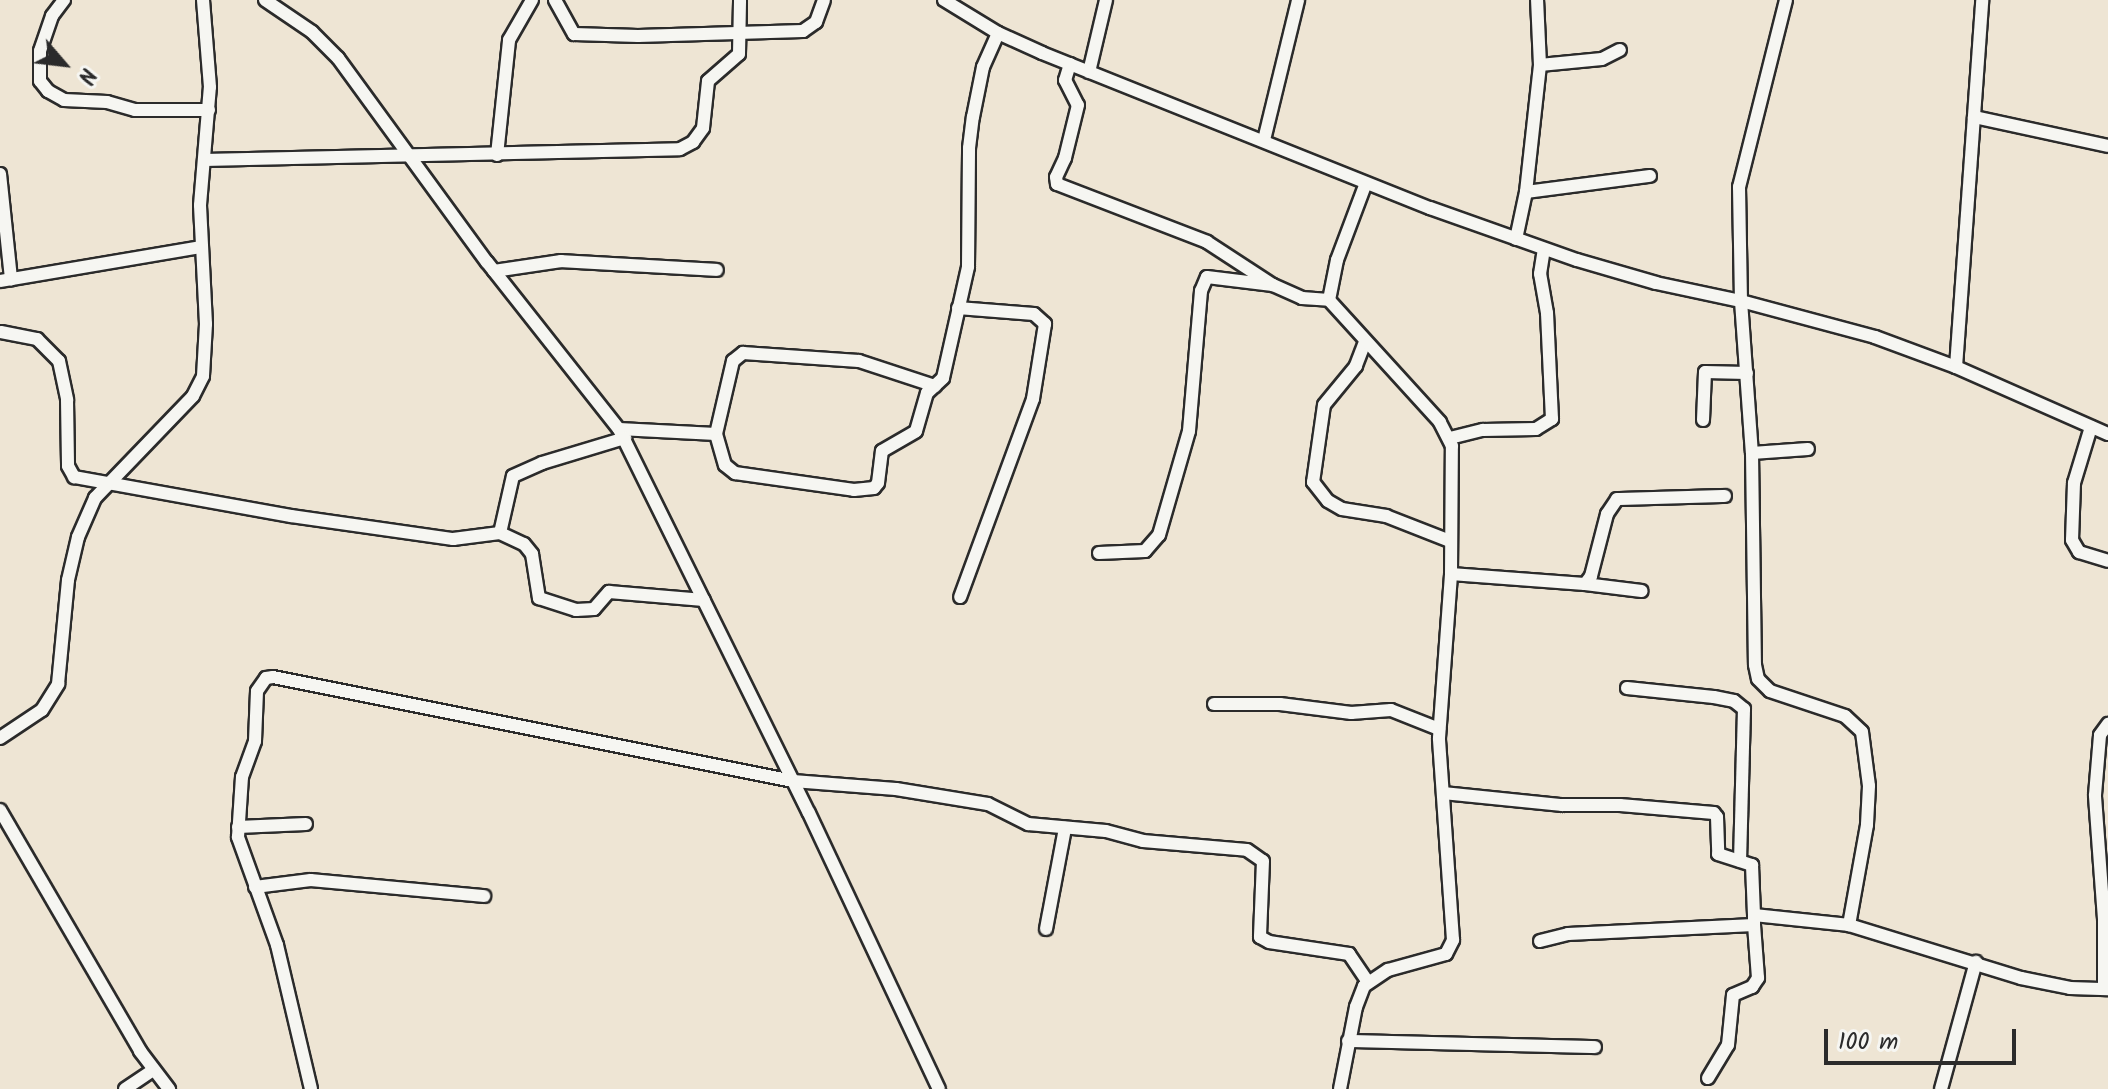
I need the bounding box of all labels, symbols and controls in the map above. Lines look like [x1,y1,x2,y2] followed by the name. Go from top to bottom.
[24,24,104,104] north arrow
[67,61,104,90] text: N
[1828,1013,2020,1063] scale bar
[1838,1023,1898,1062] text: 100 m

